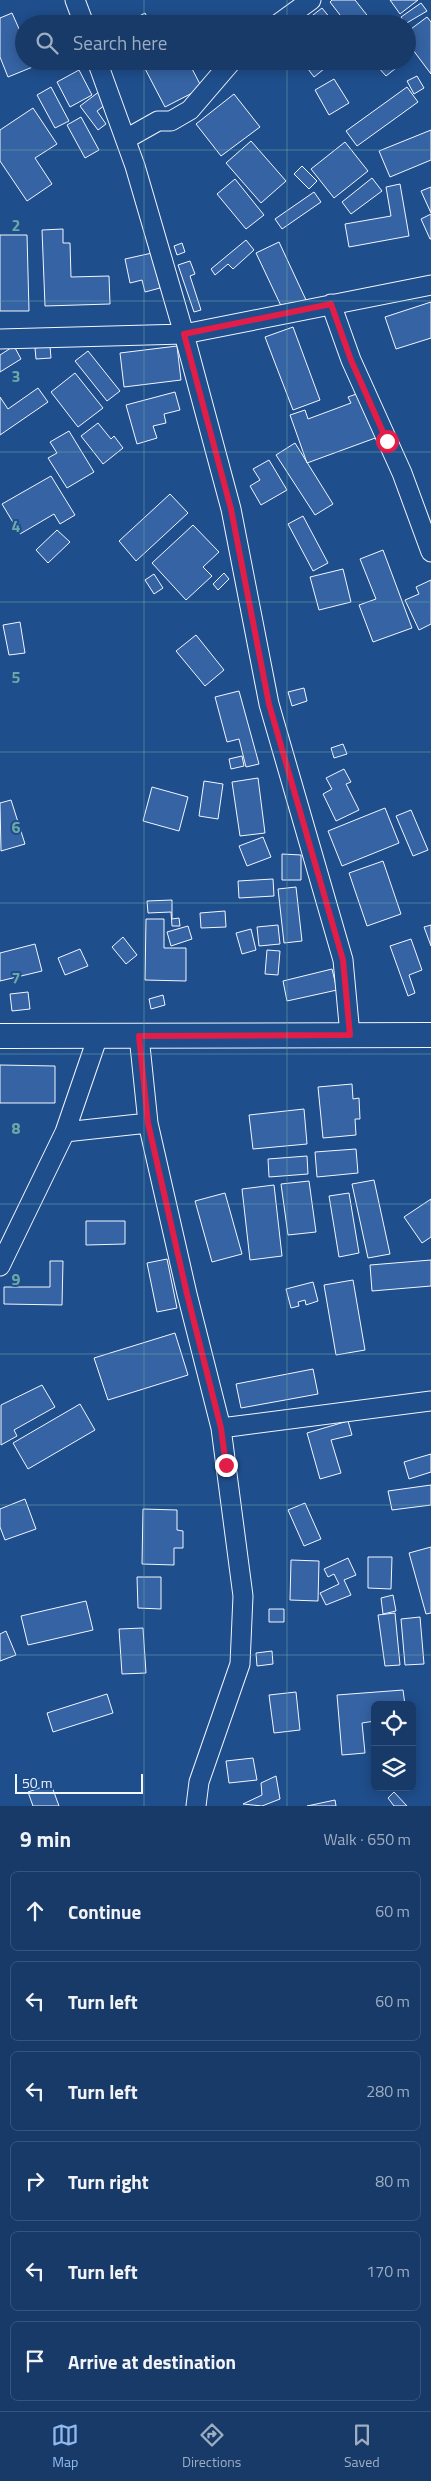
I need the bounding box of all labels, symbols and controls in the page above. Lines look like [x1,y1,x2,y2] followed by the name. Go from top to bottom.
[15,15,416,70] search box
[73,28,167,57] text: Search here
[33,29,61,57] icon: search
[12,213,20,237] text: 2
[12,364,20,388] text: 3
[376,430,399,453] route start
[12,514,21,538] text: 4
[12,665,21,689] text: 5
[12,815,21,839] text: 6
[12,966,20,990] text: 7
[12,1116,21,1140] text: 8
[12,1267,21,1291] text: 9
[215,1454,238,1477] route end
[371,1701,416,1791] map controls
[371,1701,416,1746] button: locate
[371,1746,416,1791] button: layers
[15,1771,142,1794] scale bar
[22,1772,52,1793] text: 50 m
[20,1823,71,1855] text: 9 min
[323,1827,411,1851] text: Walk · 650 m
[21,1897,49,1925] icon: ahead
[68,1897,141,1926] text: Continue
[375,1899,410,1923] text: 60 m
[21,1987,49,2015] icon: left
[68,1987,138,2016] text: Turn left
[375,1989,410,2013] text: 60 m
[21,2077,49,2105] icon: left
[68,2077,138,2106] text: Turn left
[366,2079,410,2103] text: 280 m
[21,2167,49,2195] icon: right
[68,2167,149,2196] text: Turn right
[375,2169,410,2193] text: 80 m
[21,2257,49,2285] icon: left
[68,2257,138,2286] text: Turn left
[366,2259,410,2283] text: 170 m
[21,2347,49,2375] icon: arrive
[68,2347,236,2376] text: Arrive at destination
[51,2421,79,2472] tab: Map
[182,2421,241,2472] tab: Directions
[344,2421,380,2472] tab: Saved

